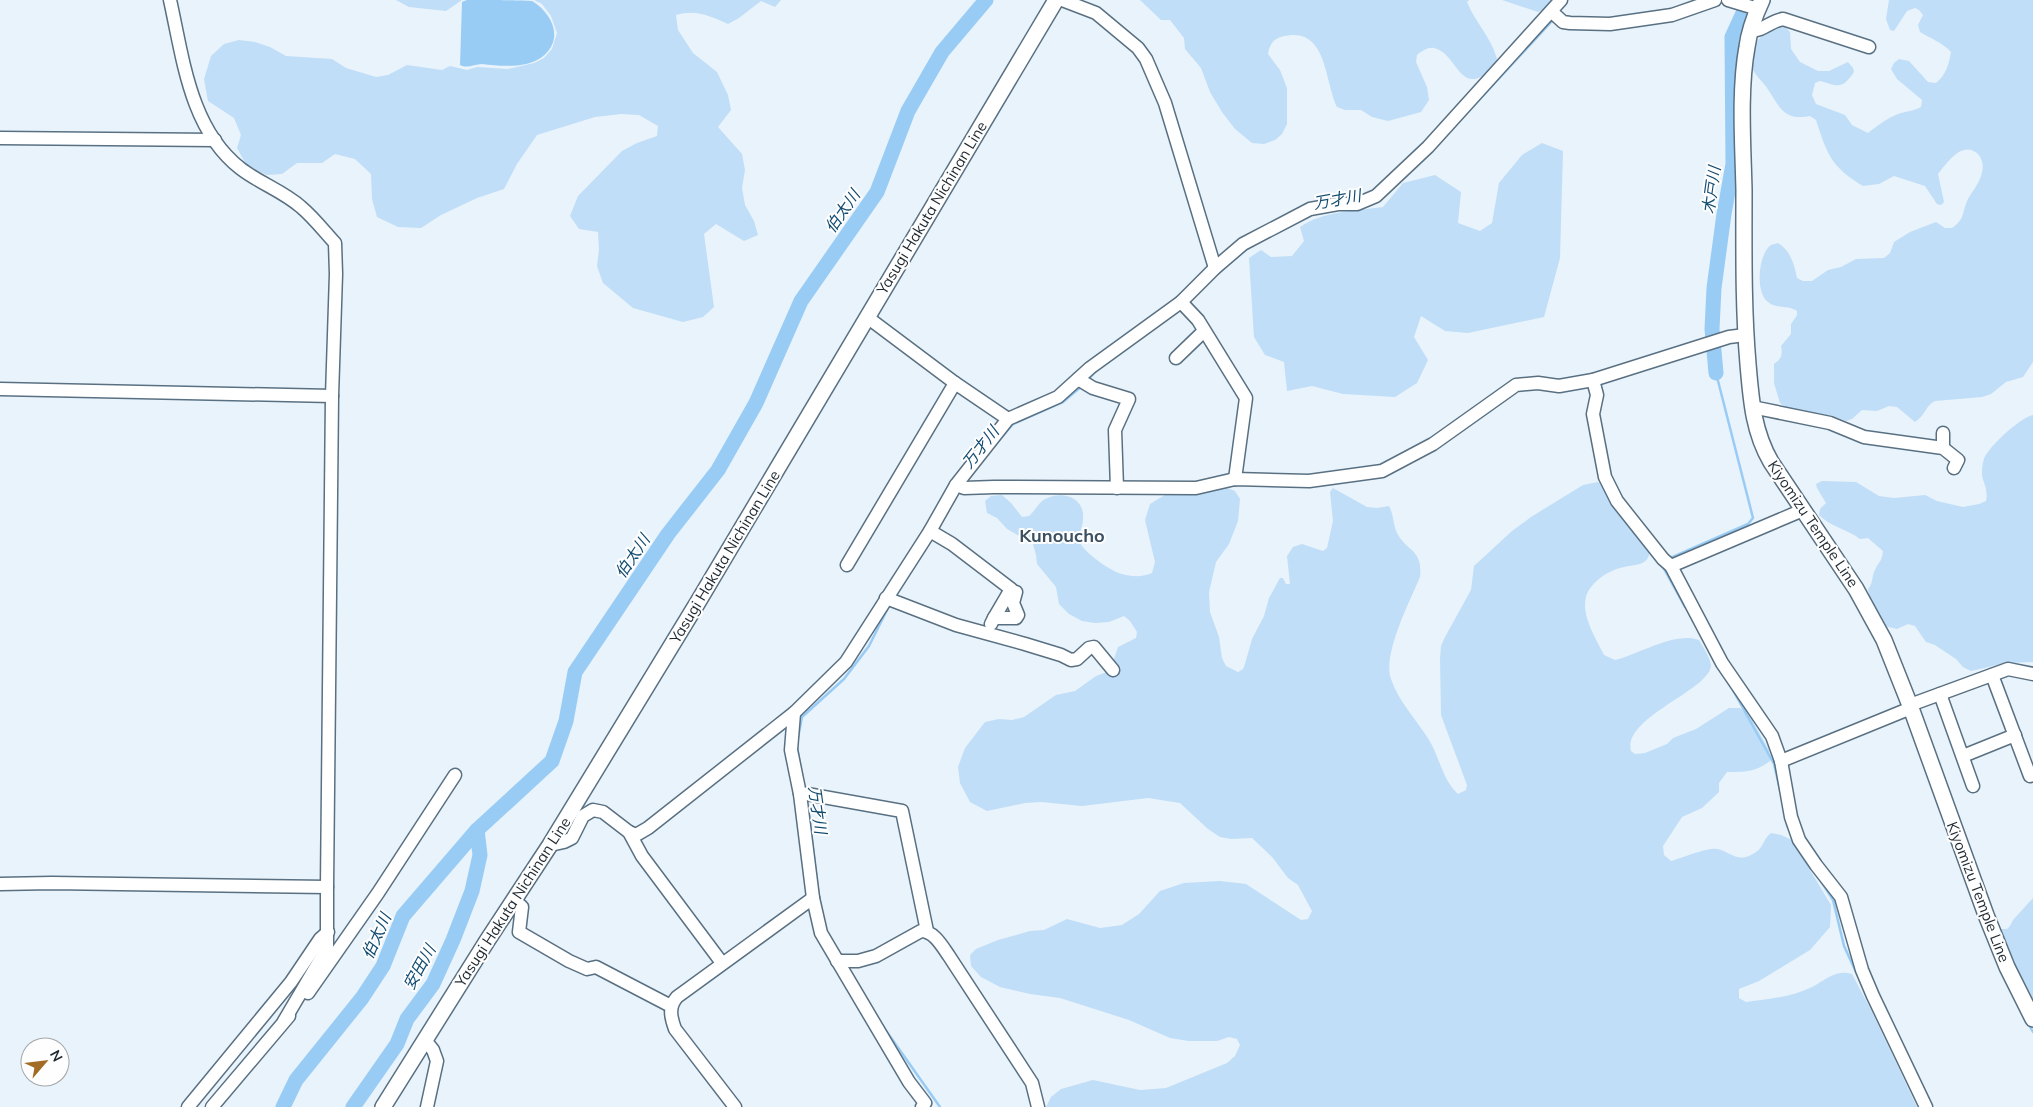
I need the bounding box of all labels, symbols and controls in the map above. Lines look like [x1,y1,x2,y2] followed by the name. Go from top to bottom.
[872,118,991,299] street label: Yasugi Hakuta Nichinan Line
[1698,163,1725,215] water label: 木戸川
[820,184,865,236] water label: 伯太川
[1312,185,1364,213] water label: 万才川
[957,420,1004,472] water label: 万才川
[1764,457,1863,591] street label: Kiyomizu Temple Line
[665,467,784,648] street label: Yasugi Hakuta Nichinan Line
[1019,524,1105,547] district label: Kunoucho
[610,529,655,581] water label: 伯太川
[805,785,832,837] water label: 万才川
[450,813,575,991] street label: Yasugi Hakuta Nichinan Line
[1943,819,2014,965] street label: Kiyomizu Temple Line
[357,908,396,962] water label: 伯太川
[399,939,440,993] water label: 安田川
[20,1037,70,1087] north arrow
[46,1047,67,1065] text: N

